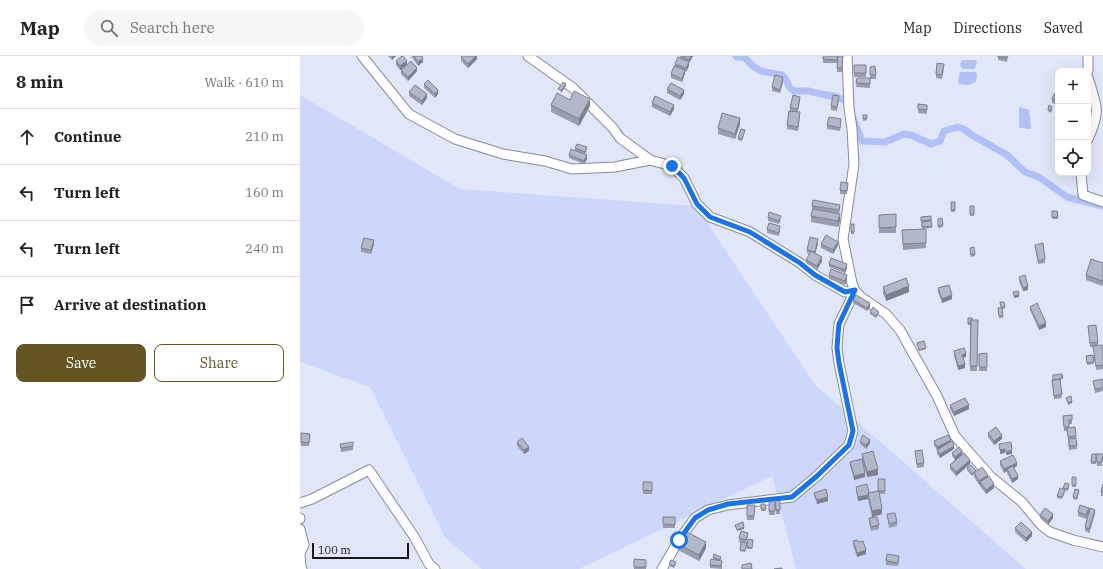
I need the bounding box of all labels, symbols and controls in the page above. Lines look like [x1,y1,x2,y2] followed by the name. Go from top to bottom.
[84,10,364,46] search box
[20,16,60,40] text: Map
[98,17,120,39] icon: search
[130,18,214,37] text: Search here
[903,19,932,37] text: Map
[954,19,1022,37] text: Directions
[1044,19,1083,37] text: Saved
[1055,68,1091,176] map controls
[1055,68,1091,104] button: +
[16,71,64,93] text: 8 min
[205,74,284,91] text: Walk · 610 m
[1055,104,1091,140] button: −
[16,126,38,148] icon: ahead
[54,127,121,146] text: Continue
[245,128,284,145] text: 210 m
[1055,140,1091,176] button: locate
[663,157,681,175] route end
[16,182,38,204] icon: left
[54,183,120,202] text: Turn left
[245,184,284,201] text: 160 m
[16,238,38,260] icon: left
[54,239,120,258] text: Turn left
[245,240,284,257] text: 240 m
[16,294,38,316] icon: arrive
[54,295,206,314] text: Arrive at destination
[16,344,146,382] button: Save
[154,344,284,382] button: Share
[670,531,688,549] route start
[312,541,409,560] scale bar
[318,543,351,557] text: 100 m

